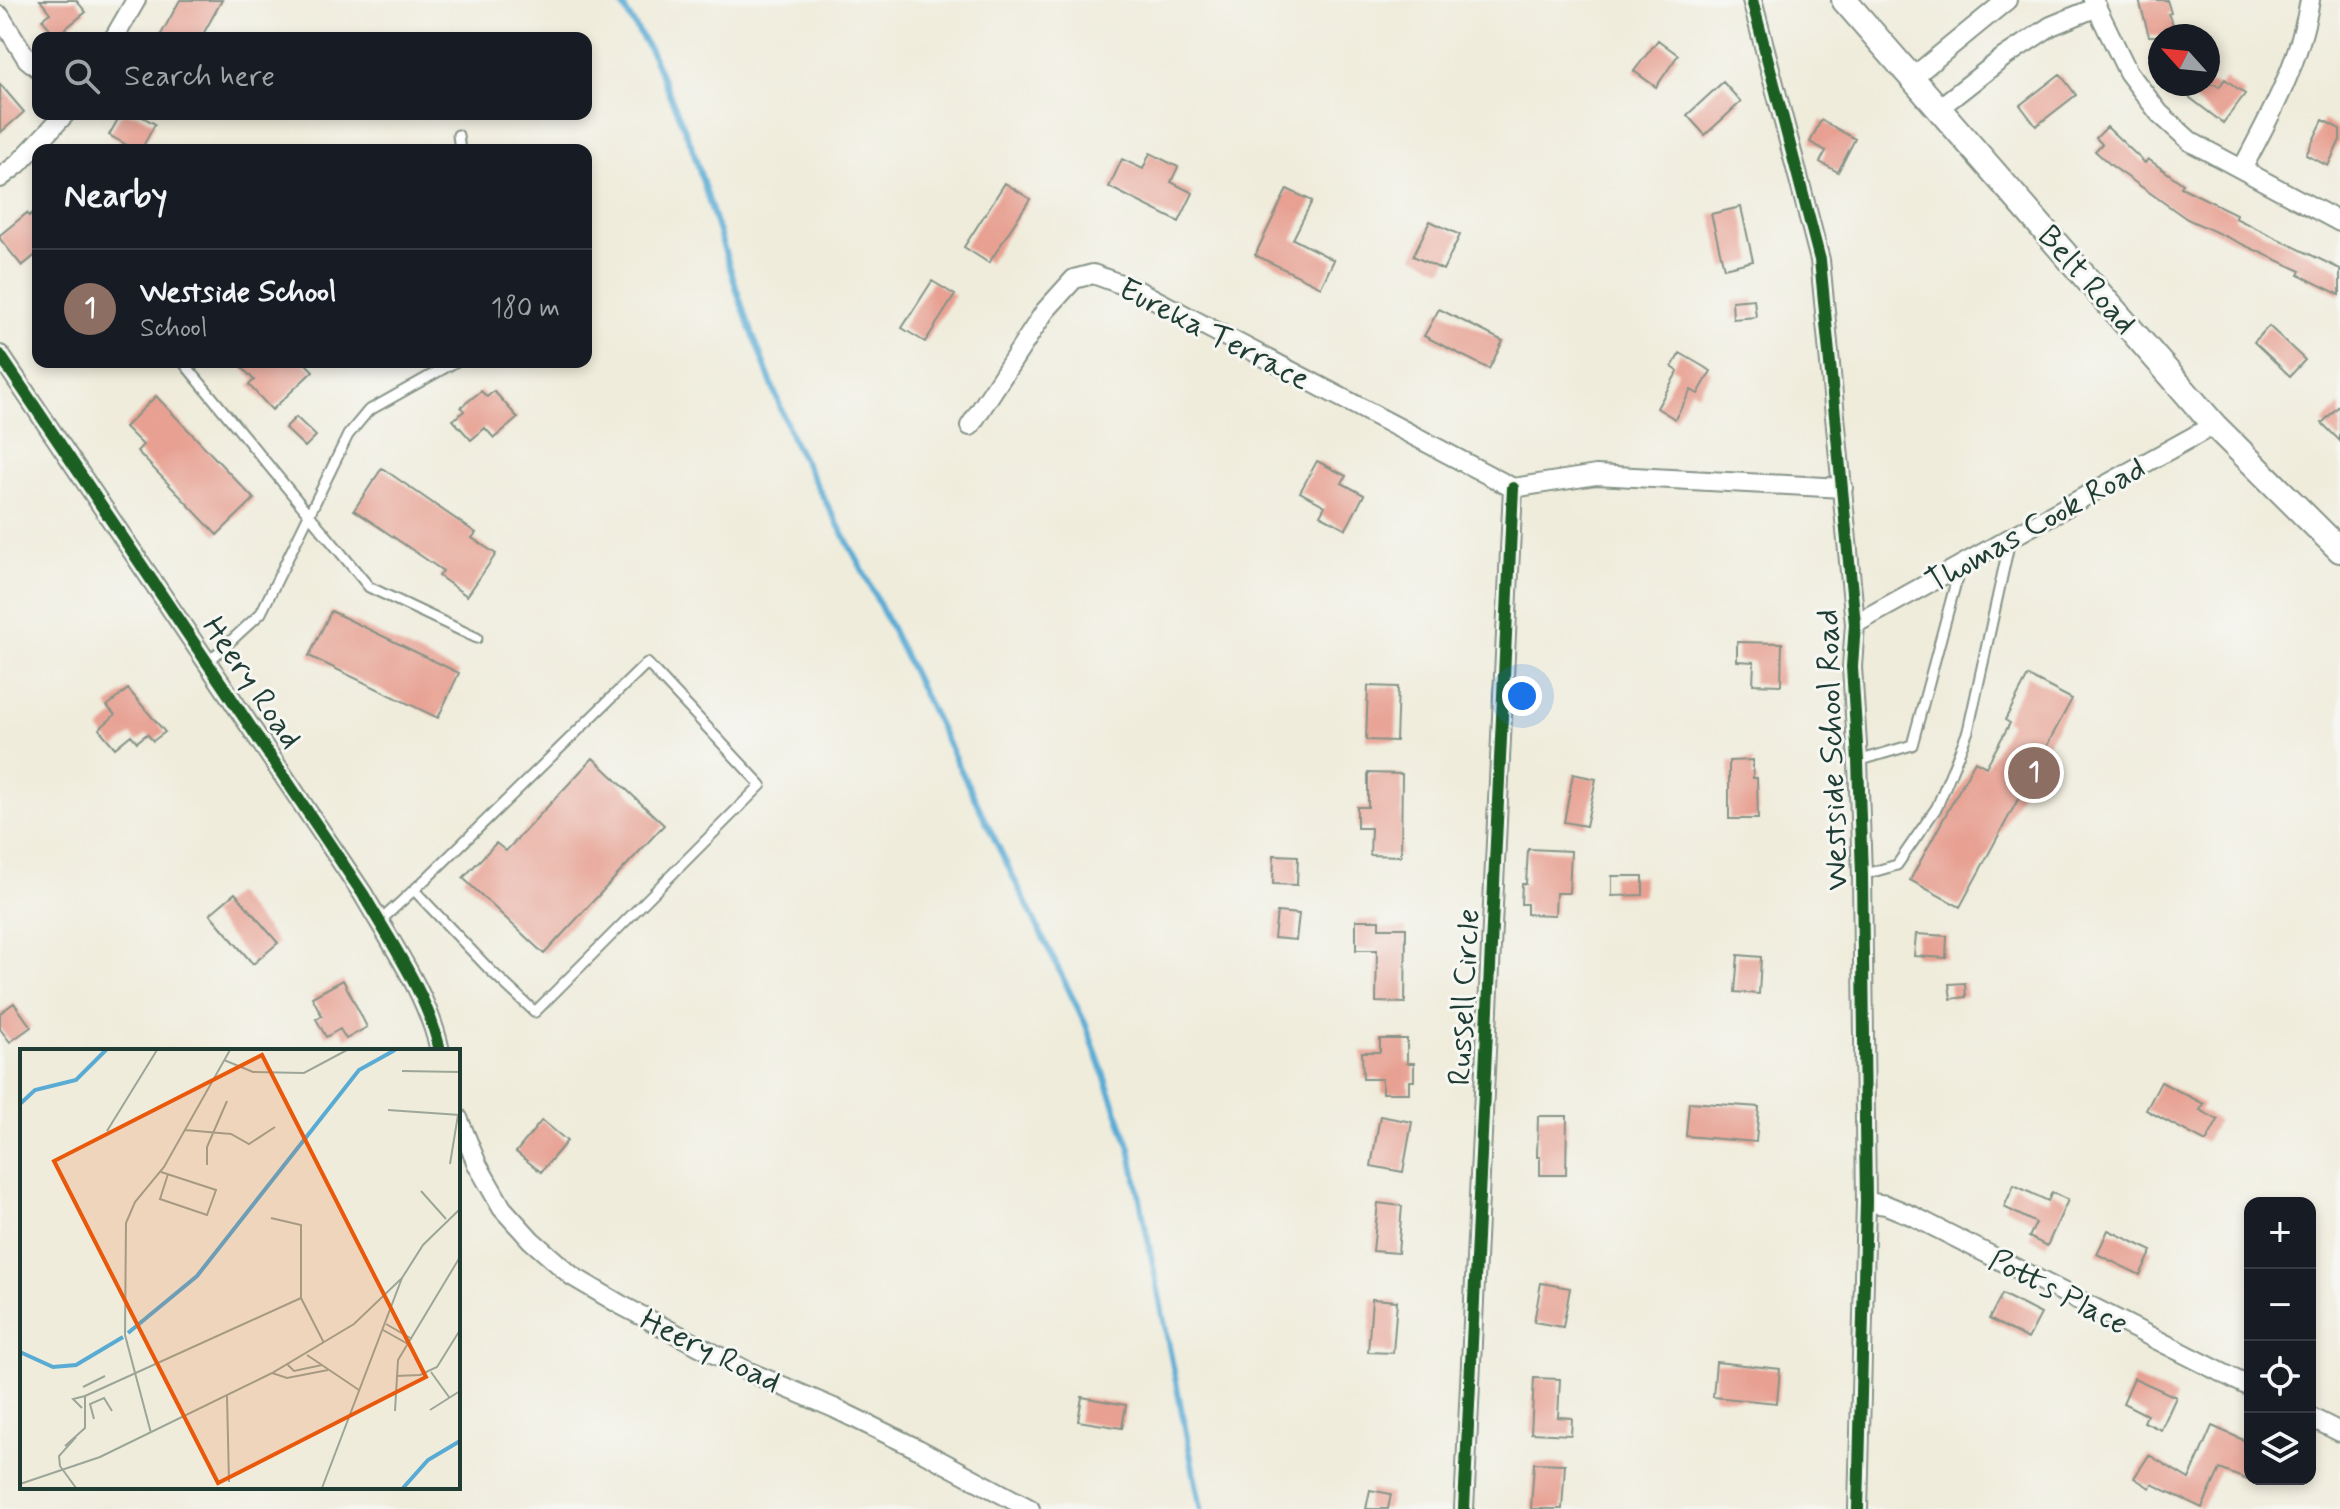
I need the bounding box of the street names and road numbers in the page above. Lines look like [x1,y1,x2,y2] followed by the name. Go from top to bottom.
[2027,217,2146,344] street label: Belt Road
[1111,269,1317,401] street label: Eureka Terrace
[1918,448,2153,604] street label: Thomas Cook Road
[192,609,311,758] street label: Heery Road
[1807,609,1859,891] street label: Westside School Road
[1439,908,1491,1087] street label: Russell Circle
[1981,1240,2135,1346] street label: Potts Place
[633,1300,787,1404] street label: Heery Road

